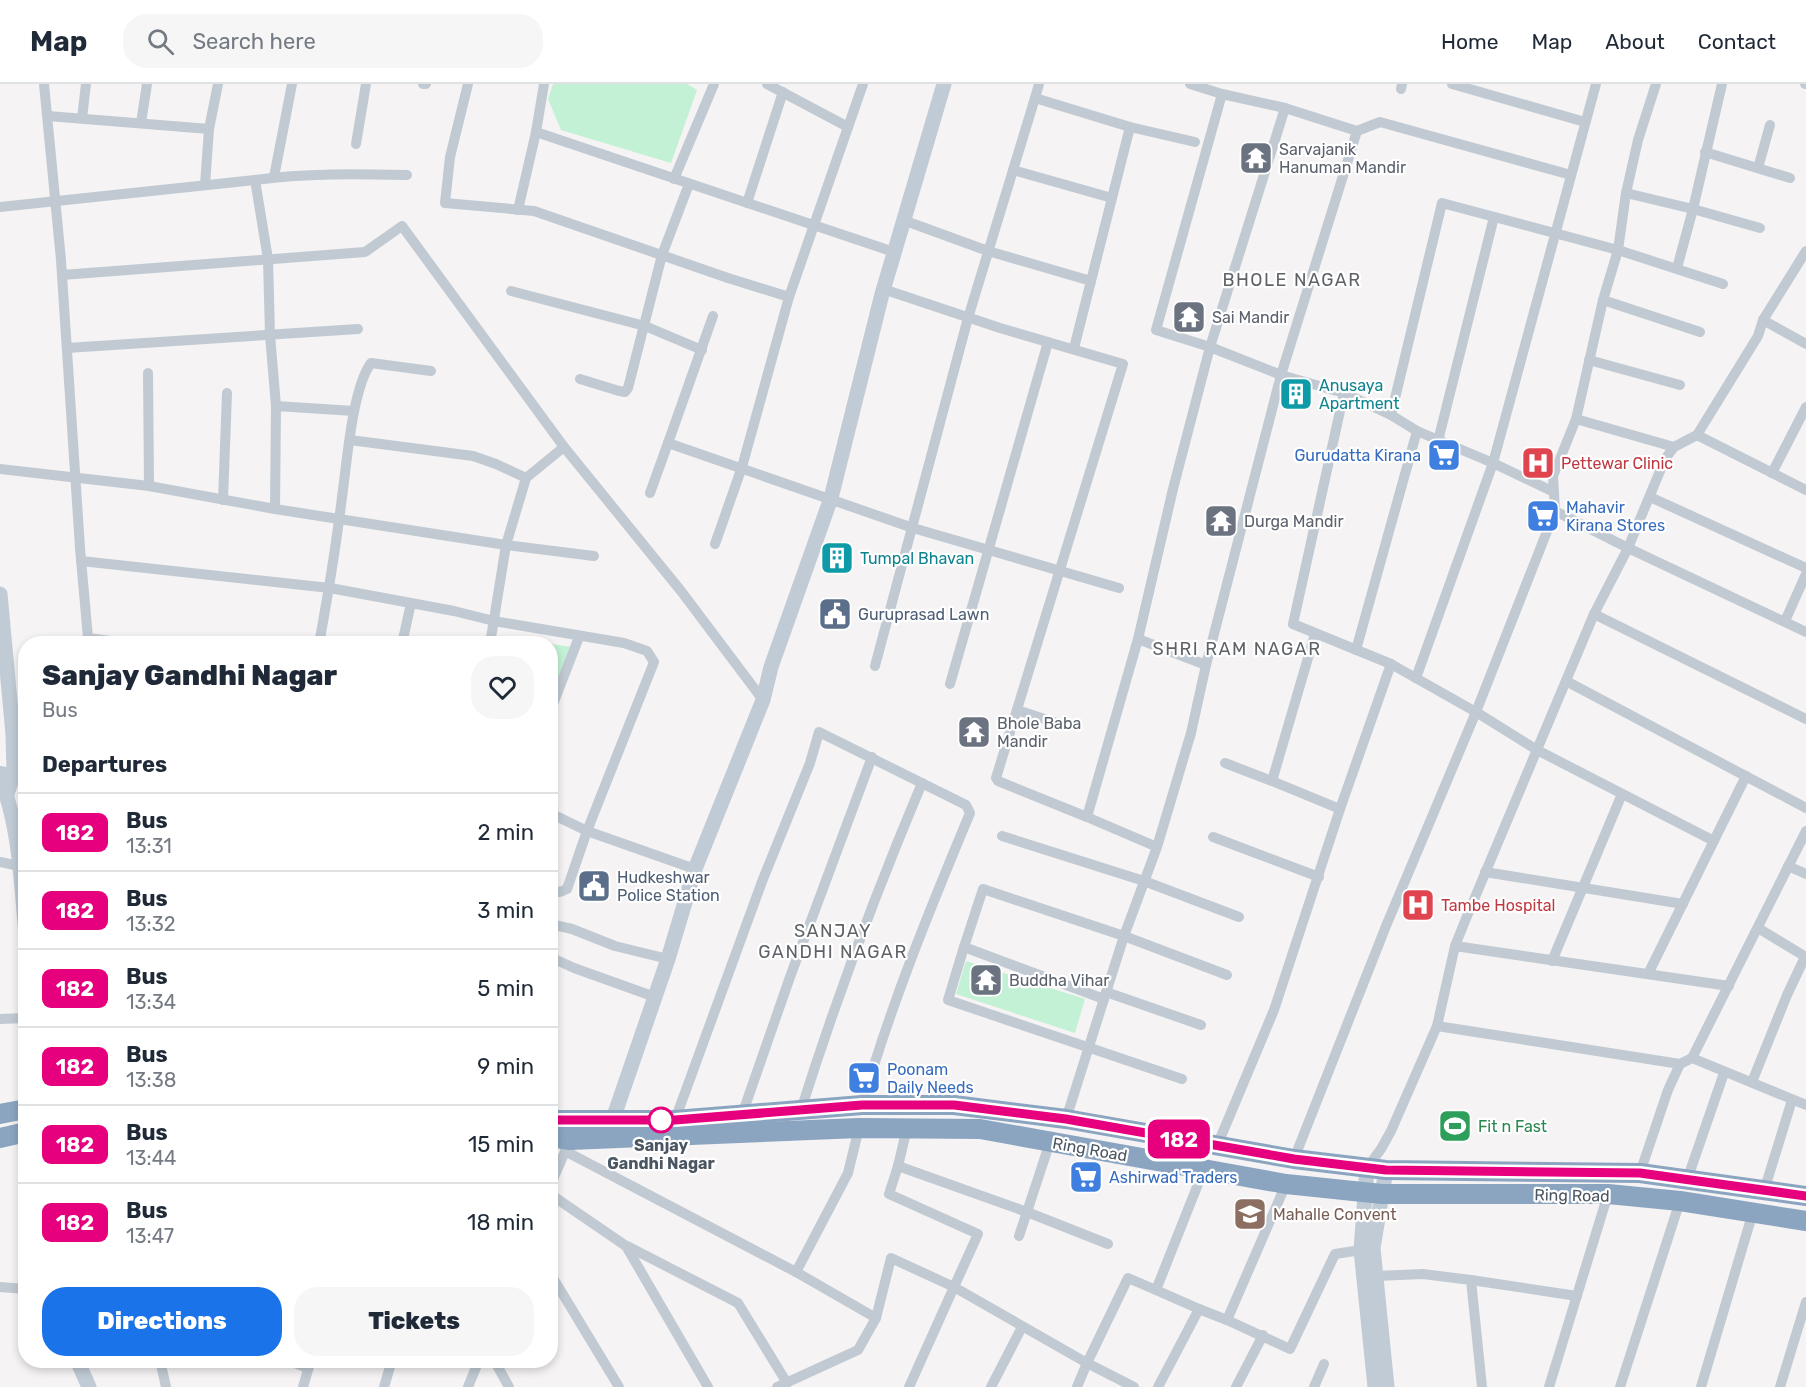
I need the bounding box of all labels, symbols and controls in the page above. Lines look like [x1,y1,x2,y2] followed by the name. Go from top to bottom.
[123,14,543,68] search box
[30,25,87,58] text: Map
[144,25,177,58] icon: search
[192,28,316,55] text: Search here
[1441,29,1498,54] text: Home
[1531,29,1572,54] text: Map
[1605,29,1665,54] text: About
[1698,29,1776,54] text: Contact
[1238,140,1274,176] temple icon: Sarvajanik Hanuman Mandir
[1279,140,1406,177] place label: Sarvajanik Hanuman Mandir
[1222,269,1362,291] district label: BHOLE NAGAR
[1171,299,1207,335] temple icon: Sai Mandir
[1212,308,1289,327] place label: Sai Mandir
[1278,376,1314,412] building icon: Anusaya Apartment
[1319,376,1399,413] place label: Anusaya Apartment
[1426,437,1462,473] supermarket icon: Gurudatta Kirana
[1520,445,1556,481] hospital icon: Pettewar Clinic
[1294,446,1421,465] place label: Gurudatta Kirana
[1561,454,1673,473] place label: Pettewar Clinic
[1525,498,1561,534] supermarket icon: Mahavir Kirana Stores
[1566,498,1665,535] place label: Mahavir Kirana Stores
[1203,503,1239,539] temple icon: Durga Mandir
[1244,512,1344,531] place label: Durga Mandir
[819,540,855,576] building icon: Tumpal Bhavan
[860,549,974,568] place label: Tumpal Bhavan
[817,596,853,632] public building icon: Guruprasad Lawn
[858,605,989,624] place label: Guruprasad Lawn
[1153,638,1321,660] district label: SHRI RAM NAGAR
[471,656,534,719] button: heart
[42,659,337,692] text: Sanjay Gandhi Nagar
[42,698,78,722] text: Bus
[956,714,992,750] temple icon: Bhole Baba Mandir
[997,714,1081,751] place label: Bhole Baba Mandir
[42,751,167,778] text: Departures
[126,807,168,834] text: Bus
[477,819,534,846] text: 2 min
[56,820,94,845] text: 182
[126,834,172,858] text: 13:31
[576,868,612,904] public building icon: Hudkeshwar Police Station
[617,868,720,905] place label: Hudkeshwar Police Station
[126,885,168,912] text: Bus
[1400,887,1436,923] hospital icon: Tambe Hospital
[1441,896,1555,915] place label: Tambe Hospital
[477,897,534,924] text: 3 min
[56,898,94,923] text: 182
[126,912,175,936] text: 13:32
[758,920,908,963] district label: SANJAY GANDHI NAGAR
[968,962,1004,998] temple icon: Buddha Vihar
[126,963,168,990] text: Bus
[1009,971,1109,990] place label: Buddha Vihar
[477,975,534,1002] text: 5 min
[56,976,94,1001] text: 182
[126,990,176,1014] text: 13:34
[126,1041,168,1068] text: Bus
[477,1053,534,1080] text: 9 min
[56,1054,94,1079] text: 182
[846,1060,882,1096] supermarket icon: Poonam Daily Needs
[887,1060,974,1097] place label: Poonam Daily Needs
[126,1068,176,1092] text: 13:38
[648,1107,674,1133] marker: Sanjay Gandhi Nagar
[1437,1108,1473,1144] sports icon: Fit n Fast
[1478,1117,1547,1136] place label: Fit n Fast
[126,1119,168,1146] text: Bus
[1144,1120,1214,1158] line badge: 182
[1160,1127,1198,1152] text: 182
[468,1131,534,1158] text: 15 min
[56,1132,94,1157] text: 182
[1051,1134,1129,1165] street label: Ring Road
[607,1136,715,1173] place label: Sanjay Gandhi Nagar
[126,1146,177,1170] text: 13:44
[1068,1159,1104,1195] supermarket icon: Ashirwad Traders
[1109,1168,1238,1187] place label: Ashirwad Traders
[1534,1185,1610,1206] street label: Ring Road
[1232,1196,1268,1232] school or university icon: Mahalle Convent
[126,1197,168,1224] text: Bus
[1273,1205,1396,1224] place label: Mahalle Convent
[467,1209,534,1236] text: 18 min
[56,1210,94,1235] text: 182
[126,1224,174,1248] text: 13:47
[42,1287,282,1356] button: Directions
[294,1287,534,1356] button: Tickets

